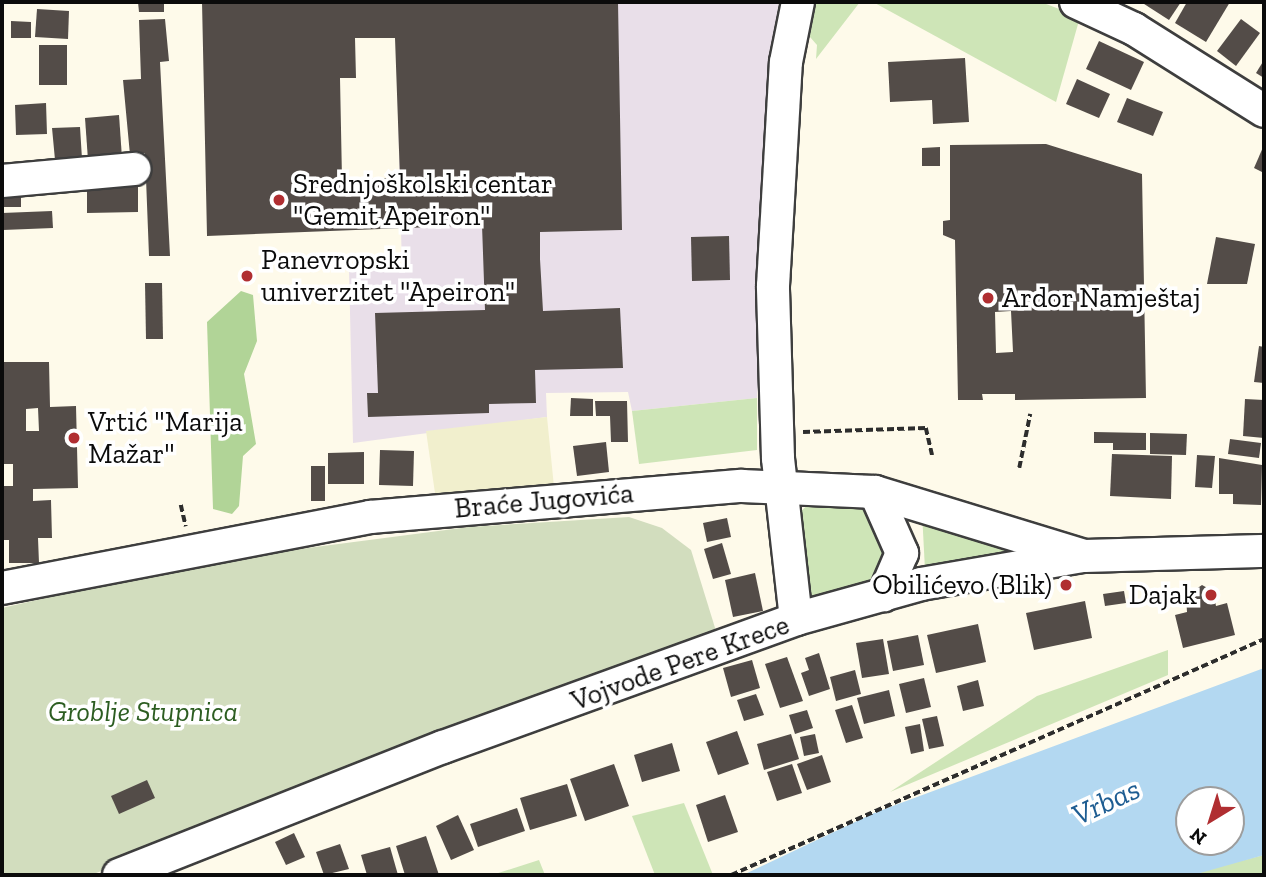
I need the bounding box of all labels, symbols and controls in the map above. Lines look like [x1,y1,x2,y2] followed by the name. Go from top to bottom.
[293,167,553,233] place label: Srednjoškolski centar "Gemit Apeiron"
[271,192,287,208] marker: Srednjoškolski centar "Gemit Apeiron"
[261,243,515,309] place label: Panevropski univerzitet "Apeiron"
[239,268,255,284] marker: Panevropski univerzitet "Apeiron"
[1002,281,1201,315] place label: Ardor Namještaj
[980,290,996,306] marker: Ardor Namještaj
[88,405,243,471] place label: Vrtić "Marija Mažar"
[66,430,82,446] marker: Vrtić "Marija Mažar"
[453,476,635,526] street label: Braće Jugovića
[872,568,1052,602] place label: Obilićevo (Blik)
[1058,577,1074,593] marker: Obilićevo (Blik)
[1129,578,1197,612] place label: Dajak
[1203,587,1219,603] marker: Dajak
[566,608,794,718] street label: Vojvode Pere Krece
[48,695,238,729] park label: Groblje Stupnica
[1066,771,1146,833] water label: Vrbas
[1175,786,1245,856] north arrow
[1185,823,1211,850] text: N

